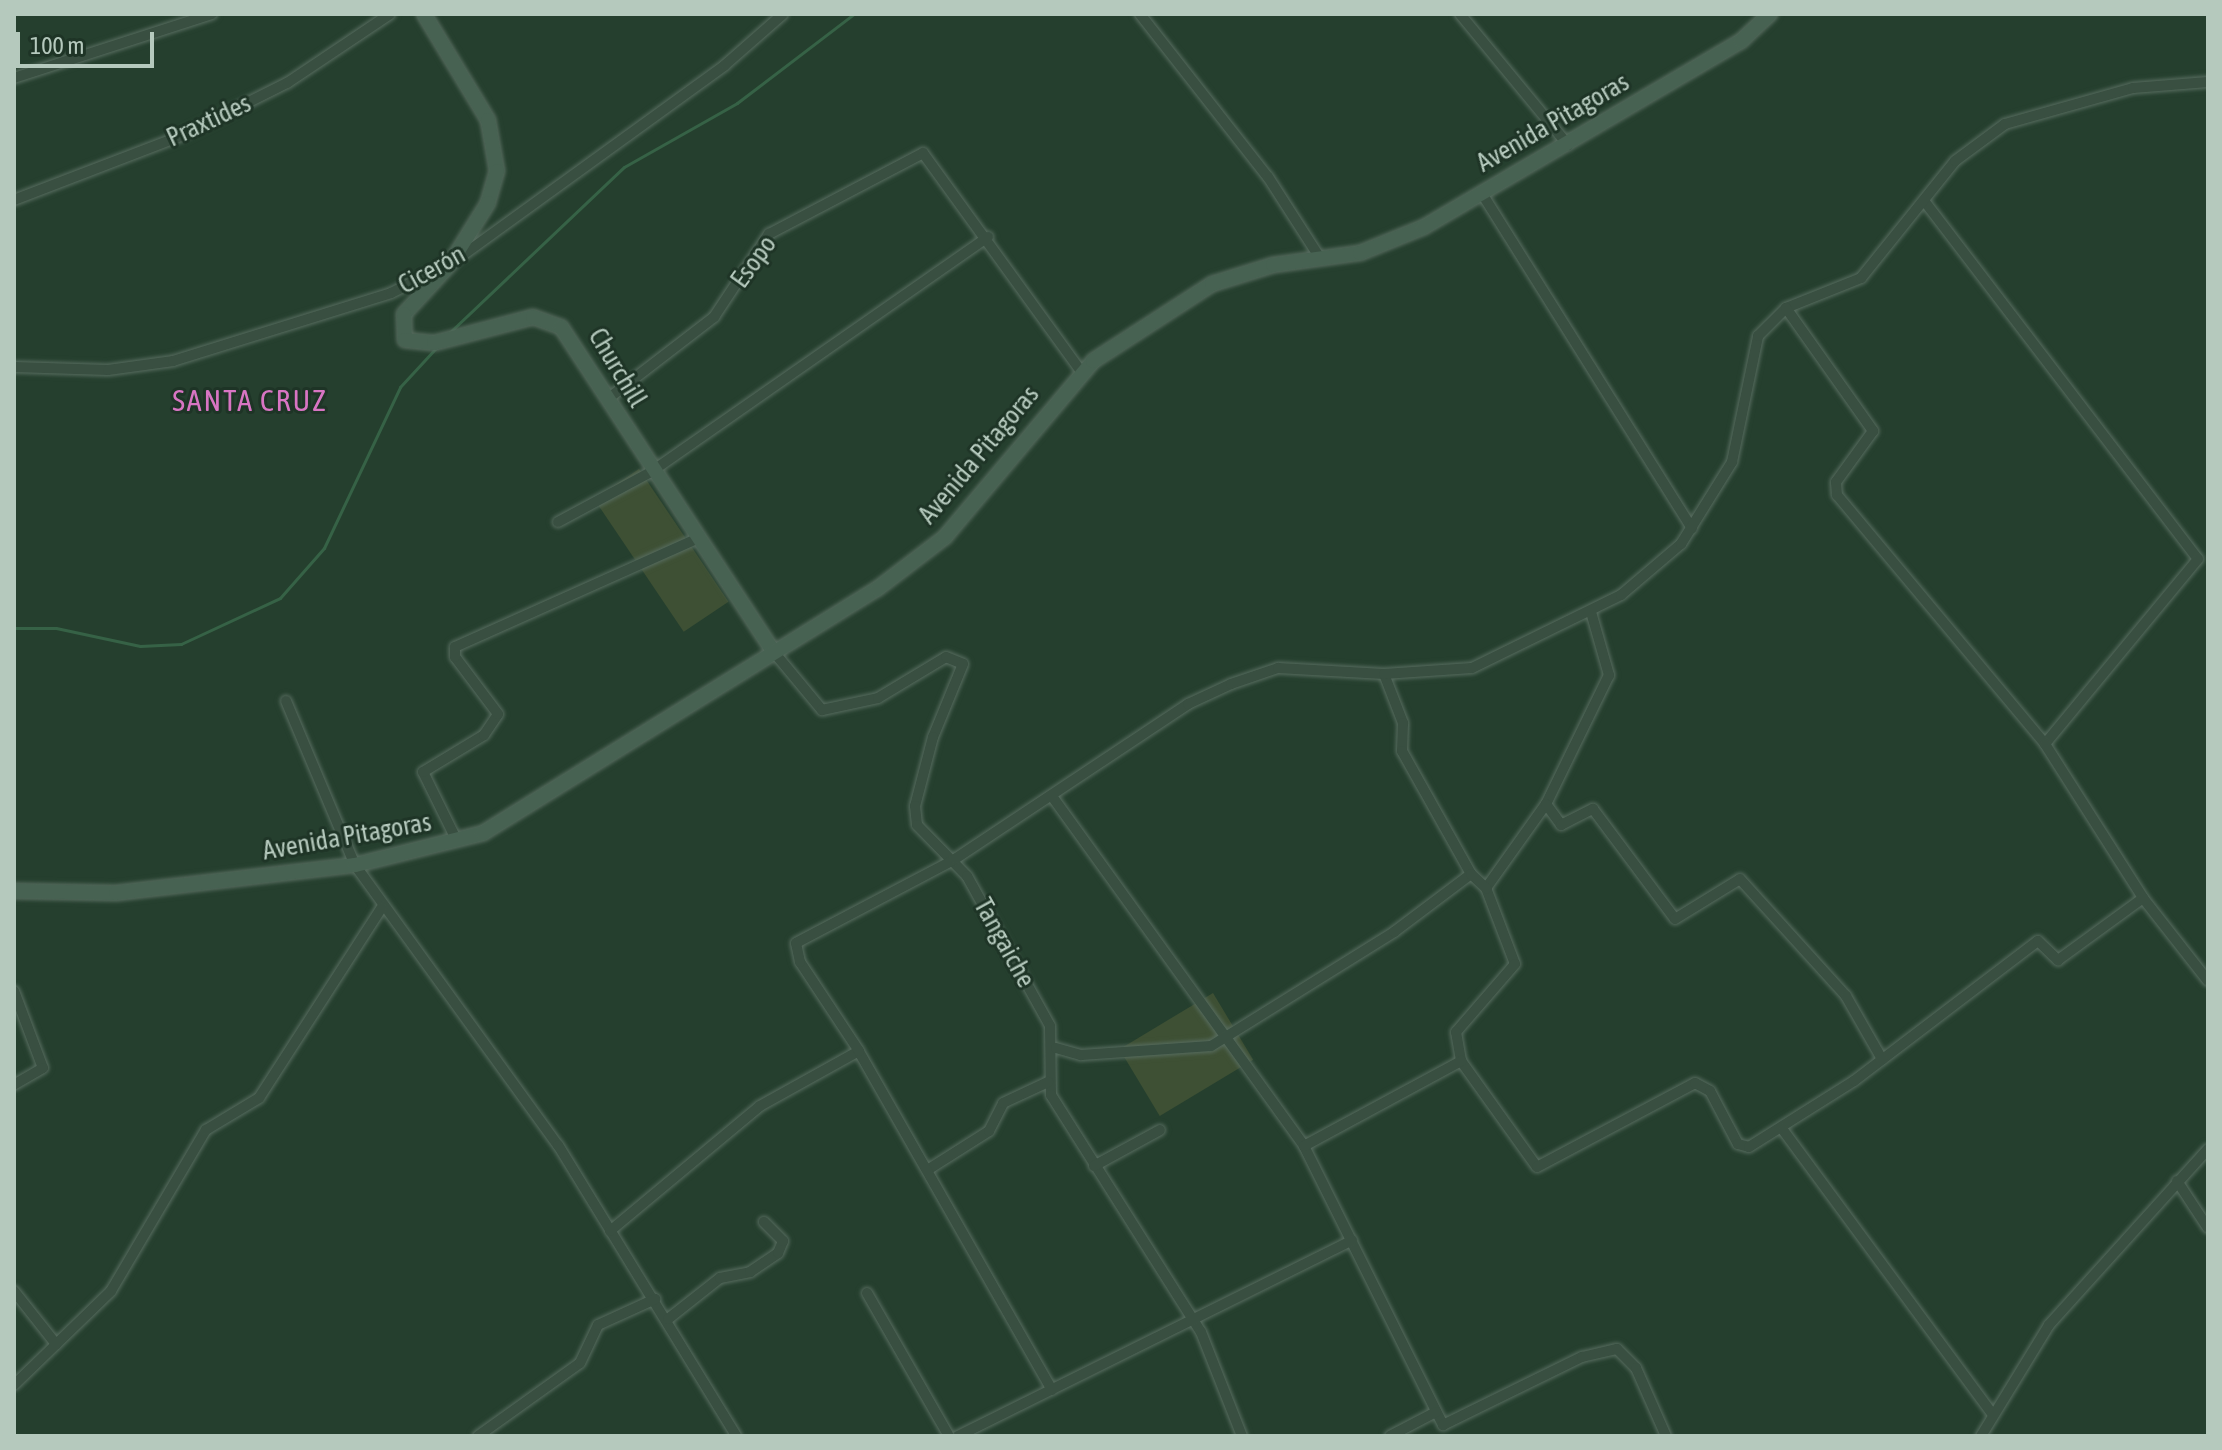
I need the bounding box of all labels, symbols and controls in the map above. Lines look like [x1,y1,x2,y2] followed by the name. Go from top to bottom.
[20,16,158,66] scale bar
[30,32,84,59] text: 100 m
[1471,67,1635,179] street label: Avenida Pitagoras
[162,88,256,154] street label: Praxtides
[725,230,783,294] street label: Esopo
[393,239,471,301] street label: Cicerón
[581,323,653,413] street label: Churchill
[912,380,1046,530] street label: Avenida Pitagoras
[172,382,328,418] district label: SANTA CRUZ
[260,807,434,867] street label: Avenida Pitagoras
[967,893,1041,993] street label: Tangaiche

